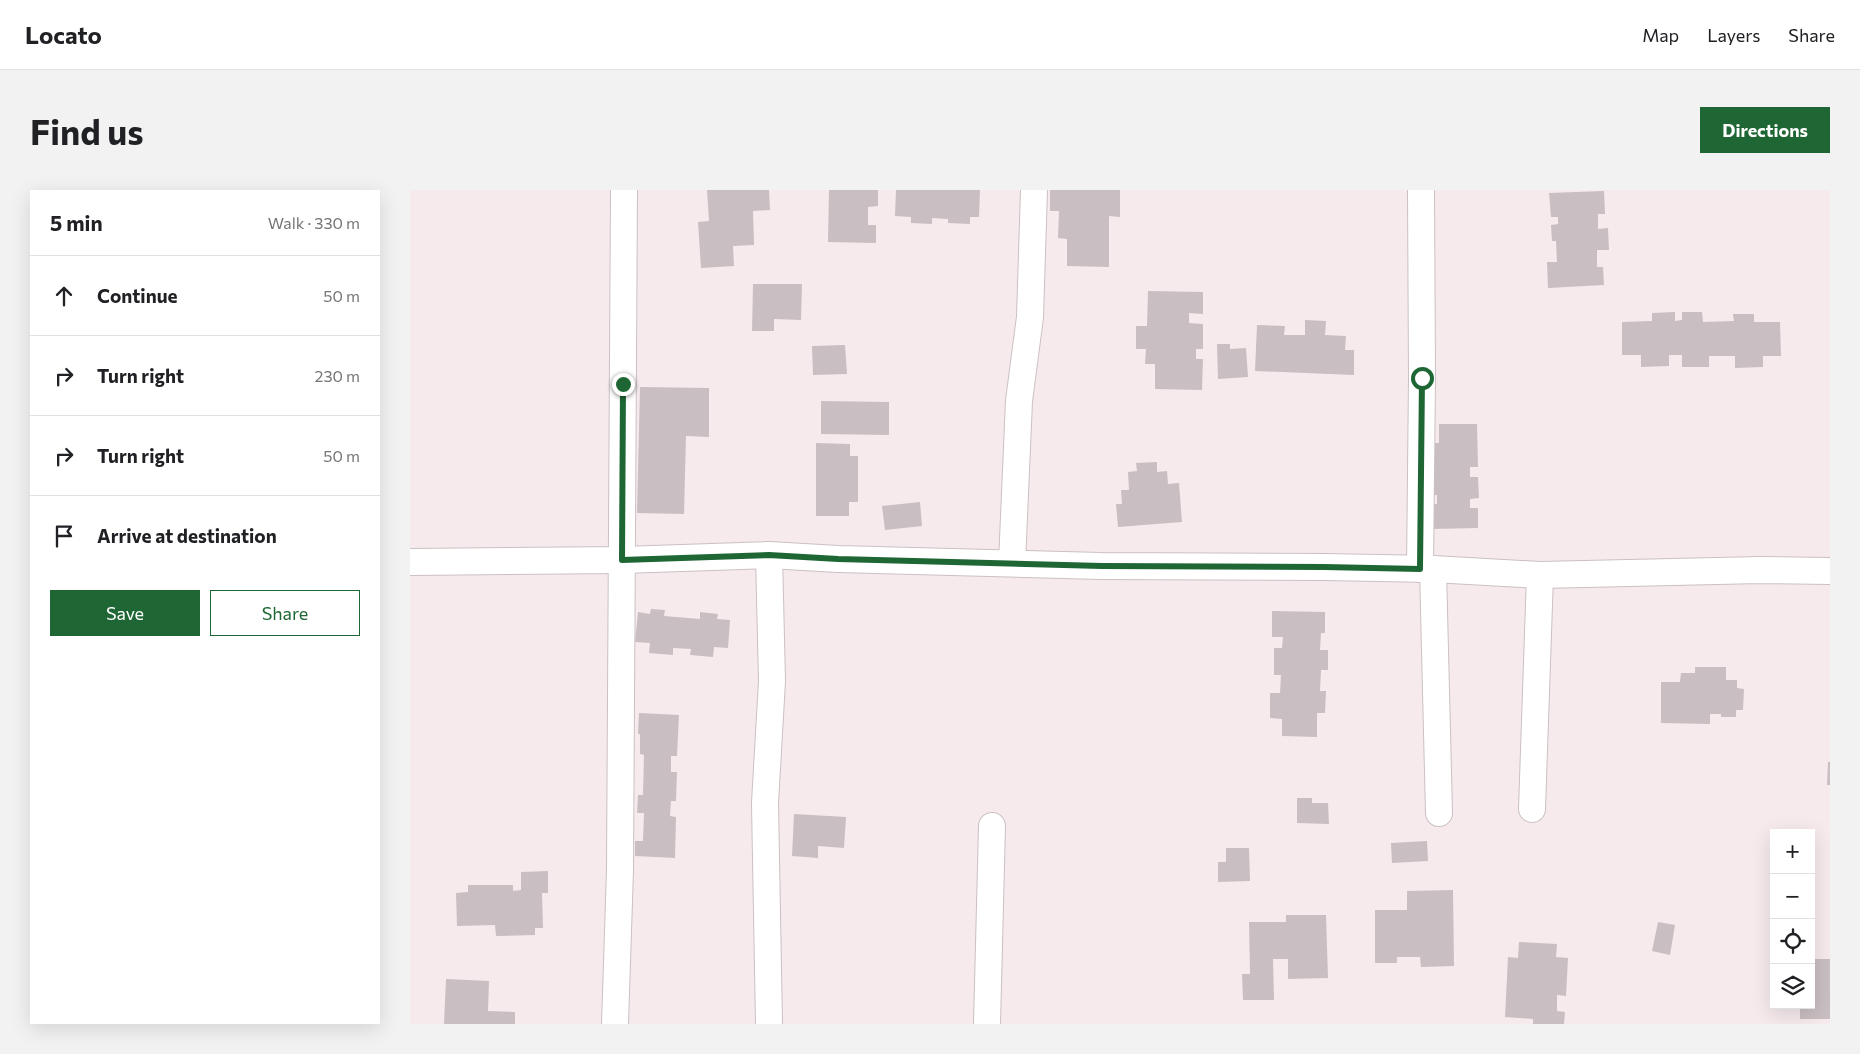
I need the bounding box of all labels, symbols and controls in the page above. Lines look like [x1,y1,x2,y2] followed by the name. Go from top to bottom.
[25,20,102,49] text: Locato
[1642,24,1679,46] text: Map
[1707,24,1760,46] text: Layers
[1788,24,1835,46] text: Share
[1700,107,1830,153] button: Directions
[30,109,144,152] text: Find us
[50,210,103,235] text: 5 min
[268,213,360,232] text: Walk · 330 m
[50,282,78,310] icon: ahead
[97,284,177,307] text: Continue
[323,286,360,305] text: 50 m
[50,362,78,390] icon: right
[97,364,184,387] text: Turn right
[315,366,360,385] text: 230 m
[1411,367,1434,390] route start
[612,373,635,396] route end
[50,442,78,470] icon: right
[97,444,184,467] text: Turn right
[323,446,360,465] text: 50 m
[50,522,78,550] icon: arrive
[97,524,277,547] text: Arrive at destination
[50,590,200,636] button: Save
[210,590,360,636] button: Share
[1770,829,1815,1009] map controls
[1770,829,1815,874] button: +
[1770,874,1815,919] button: −
[1770,919,1815,964] button: locate
[1770,964,1815,1009] button: layers

